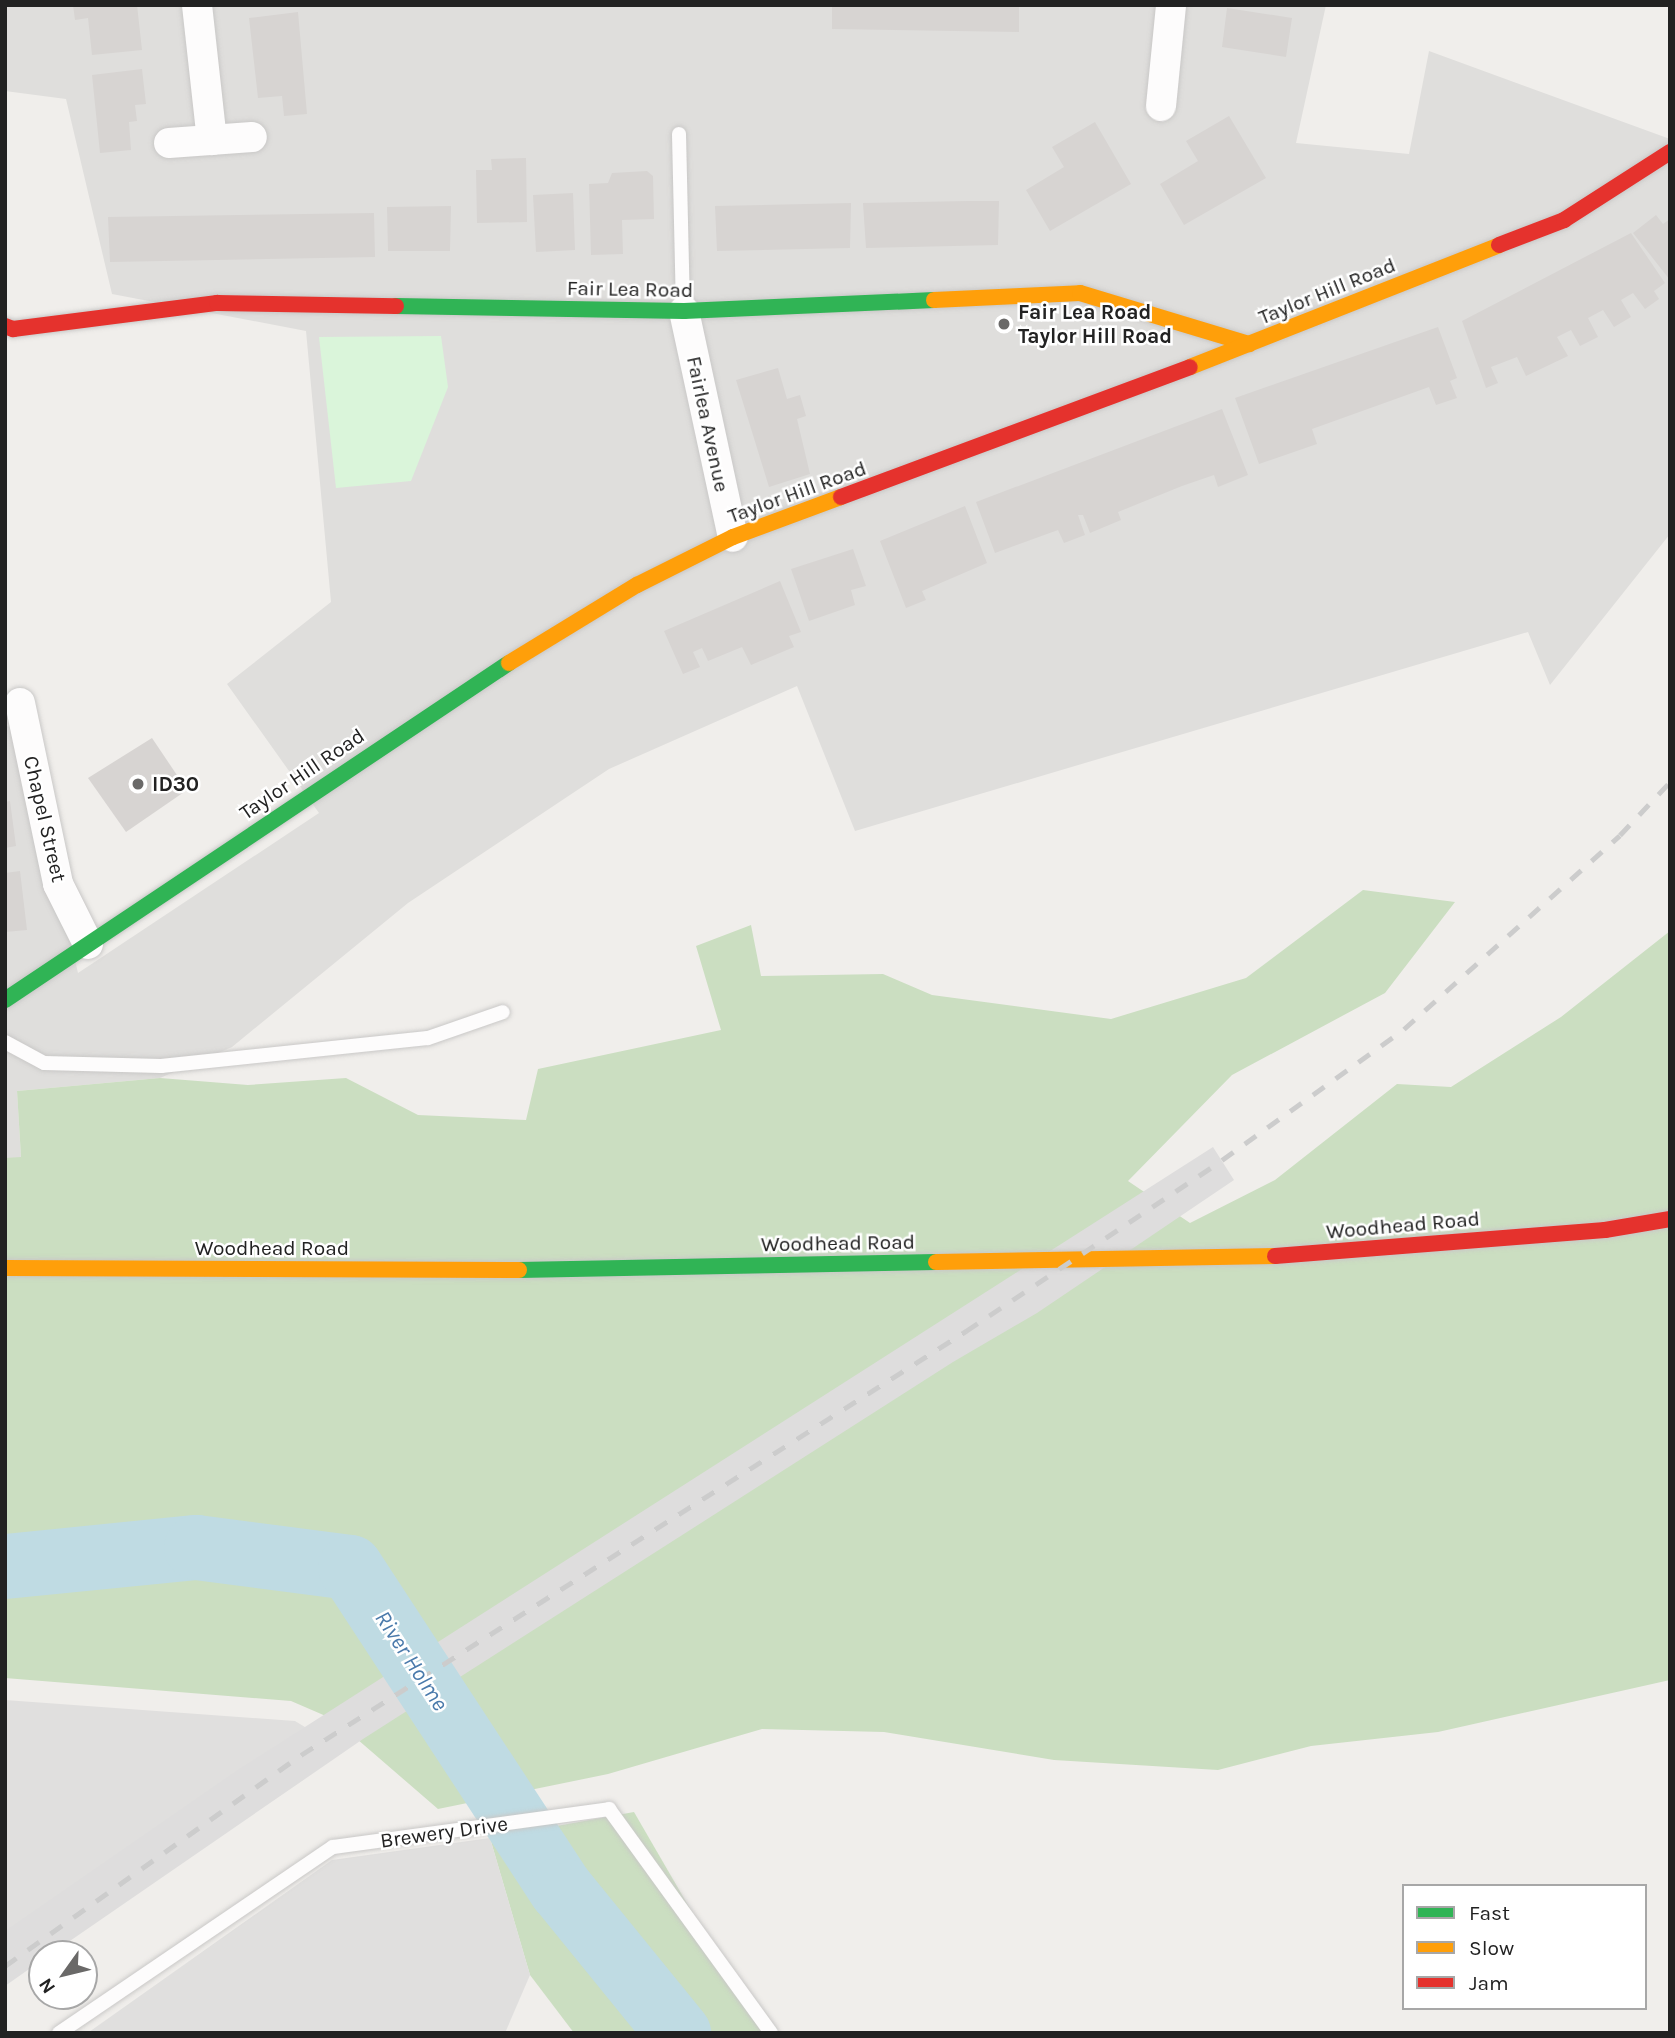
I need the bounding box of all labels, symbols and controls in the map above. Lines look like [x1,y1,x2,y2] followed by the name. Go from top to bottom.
[1255,252,1399,330] street label: Taylor Hill Road
[567,275,693,303] street label: Fair Lea Road
[1018,299,1172,349] place label: Fair Lea Road Taylor Hill Road
[996,316,1012,332] marker: Fair Lea Road Taylor Hill Road
[681,354,735,494] street label: Fairlea Avenue
[724,455,870,529] street label: Taylor Hill Road
[235,723,369,825] street label: Taylor Hill Road
[18,753,72,885] street label: Chapel Street
[152,771,199,797] place label: ID30
[130,776,146,792] marker: ID30
[1325,1206,1481,1244] street label: Woodhead Road
[761,1229,915,1257] street label: Woodhead Road
[195,1235,349,1261] street label: Woodhead Road
[368,1606,454,1716] water label: River Holme
[378,1811,510,1853] street label: Brewery Drive
[1402,1884,1647,2010] legend
[1469,1901,1510,1925] text: Fast
[1469,1936,1514,1960] text: Slow
[28,1940,98,2010] north arrow
[1469,1971,1509,1995] text: Jam
[34,1974,60,1997] text: N

